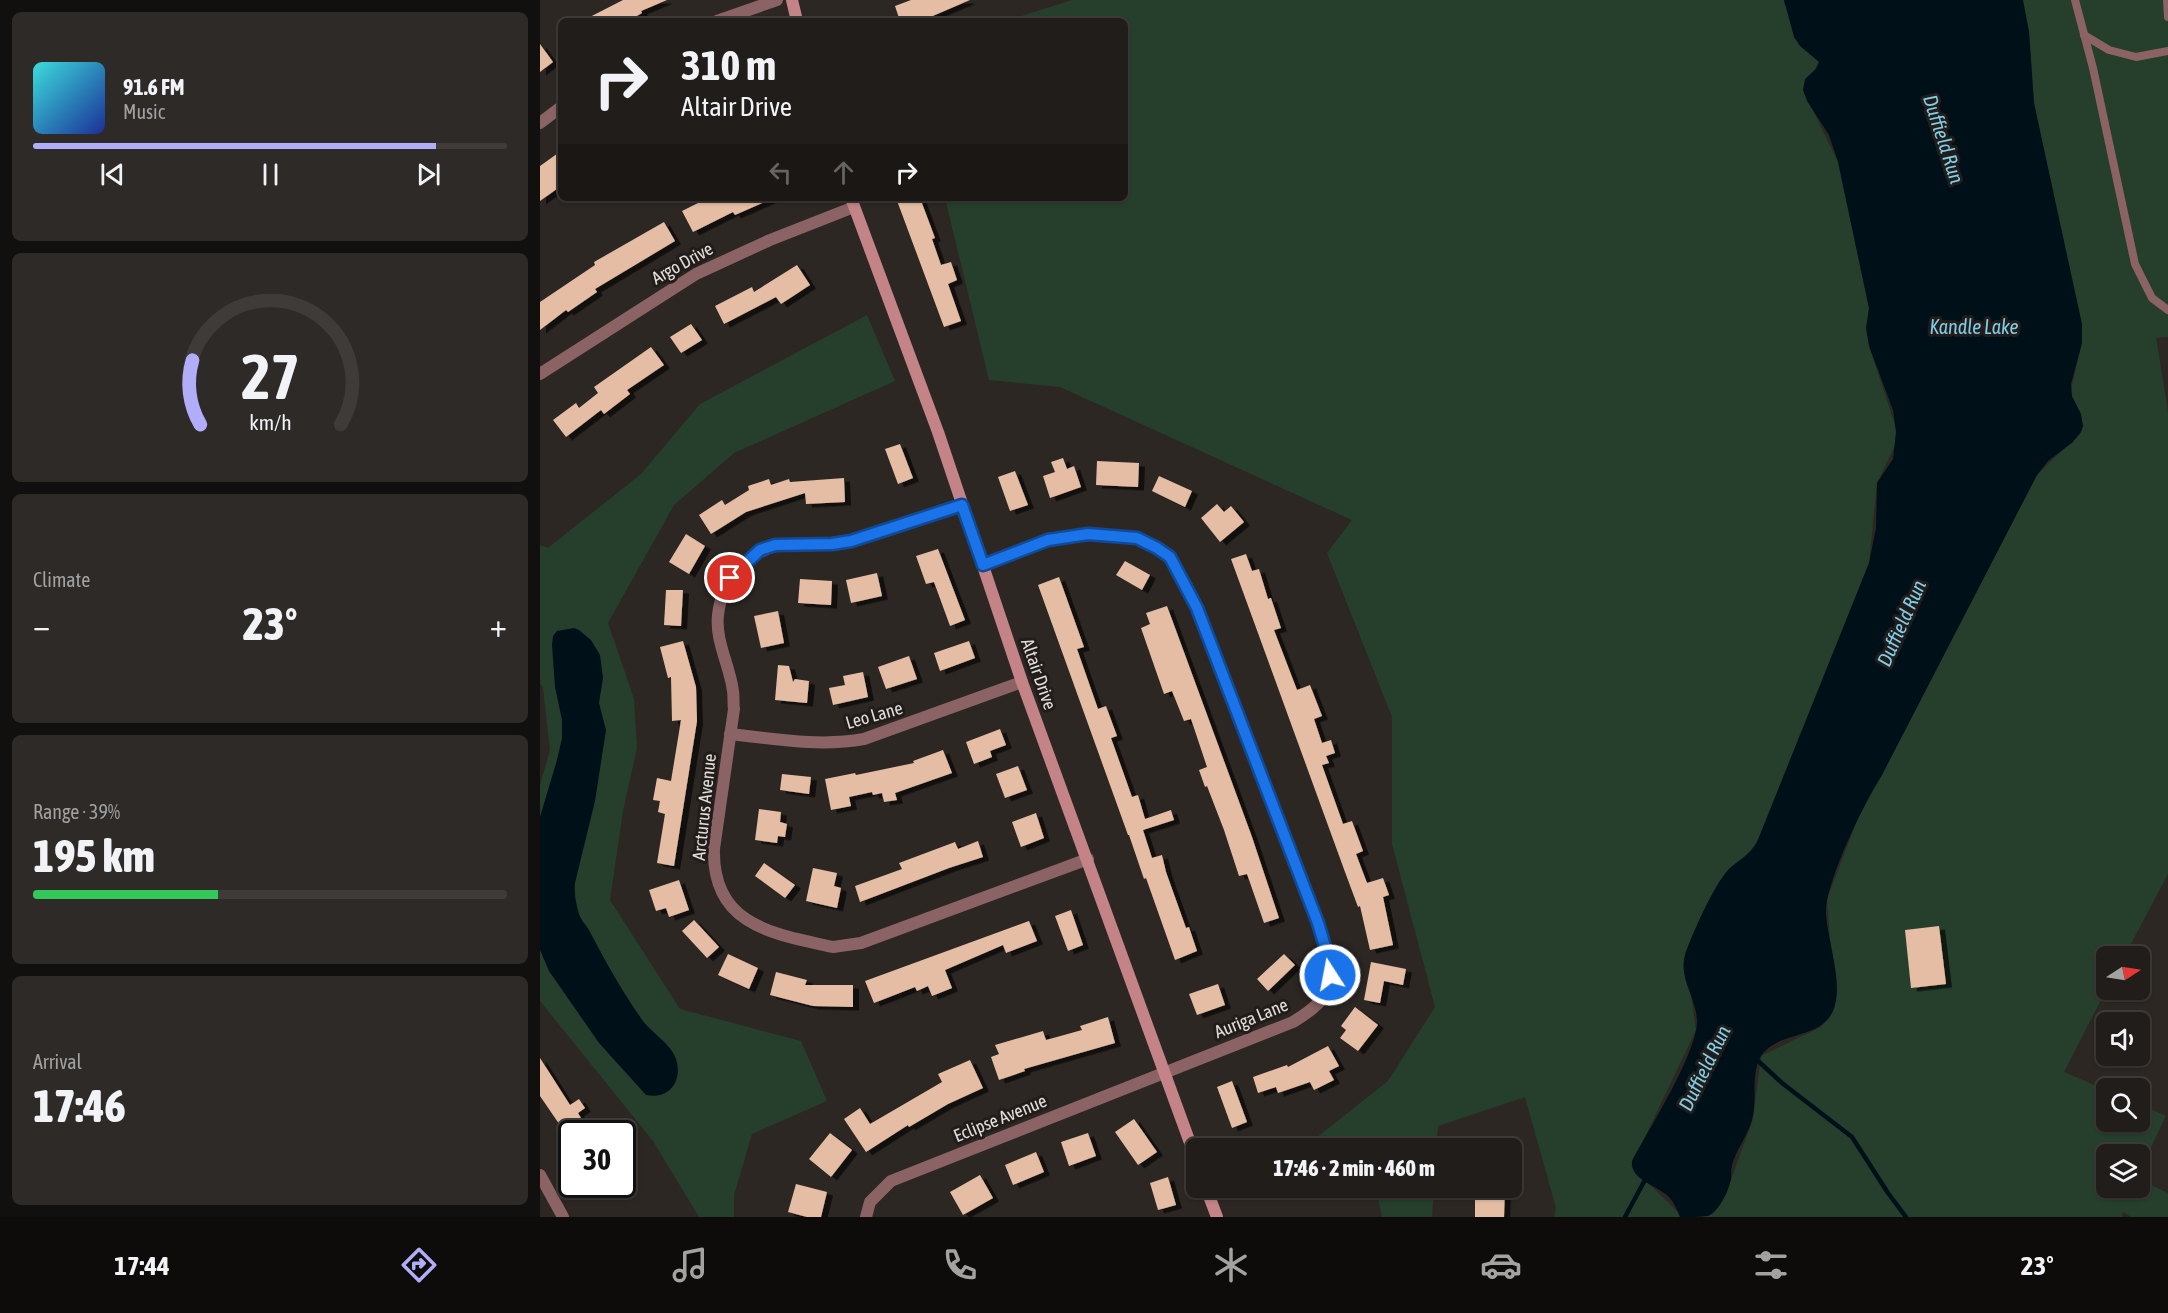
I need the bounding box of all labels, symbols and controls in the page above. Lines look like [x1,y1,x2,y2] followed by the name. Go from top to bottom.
[681,41,776,89] text: 310 m
[582,42,660,120] icon: right
[123,74,185,100] text: 91.6 FM
[681,91,792,122] text: Altair Drive
[1919,92,1969,187] water label: Duffield Run
[123,100,165,123] text: Music
[764,156,797,189] icon: left
[827,156,860,189] icon: ahead
[890,156,923,189] icon: right
[96,158,129,191] icon: previous
[254,158,287,191] icon: pause
[412,158,445,191] icon: next
[648,238,716,288] street label: Argo Drive
[1929,315,2019,338] water label: Kandle Lake
[241,341,299,412] text: 27
[249,410,291,435] text: km/h
[704,552,755,603] pin
[713,561,746,594] icon: arrive
[33,568,90,591] text: Climate
[1872,576,1930,670] water label: Duffield Run
[243,598,297,650] text: 23°
[33,606,50,644] text: −
[490,606,507,644] text: +
[1017,636,1061,712] street label: Altair Drive
[843,697,905,733] street label: Leo Lane
[688,753,720,861] street label: Arcturus Avenue
[33,800,120,823] text: Range · 39%
[33,830,155,882] text: 195 km
[1298,943,1362,1007] position arrow
[2096,946,2150,1000] north arrow
[2096,946,2150,1198] map controls
[1211,994,1291,1042] street label: Auriga Lane
[2096,1012,2150,1066] button: sound
[1674,1021,1735,1114] water label: Duffield Run
[33,1050,82,1073] text: Arrival
[2096,1078,2150,1132] button: search
[33,1080,126,1132] text: 17:46
[950,1090,1050,1146] street label: Eclipse Avenue
[558,1120,636,1198] speed limit sign: 30
[2096,1144,2150,1198] button: layers
[1273,1155,1435,1181] text: 17:46 · 2 min · 460 m
[398,1244,440,1286] icon: directions
[669,1244,711,1286] icon: music
[939,1244,981,1286] icon: phone
[1210,1244,1252,1286] icon: climate
[1480,1244,1522,1286] icon: car
[1750,1244,1792,1286] icon: filters
[114,1250,170,1281] text: 17:44
[2021,1250,2054,1281] text: 23°

